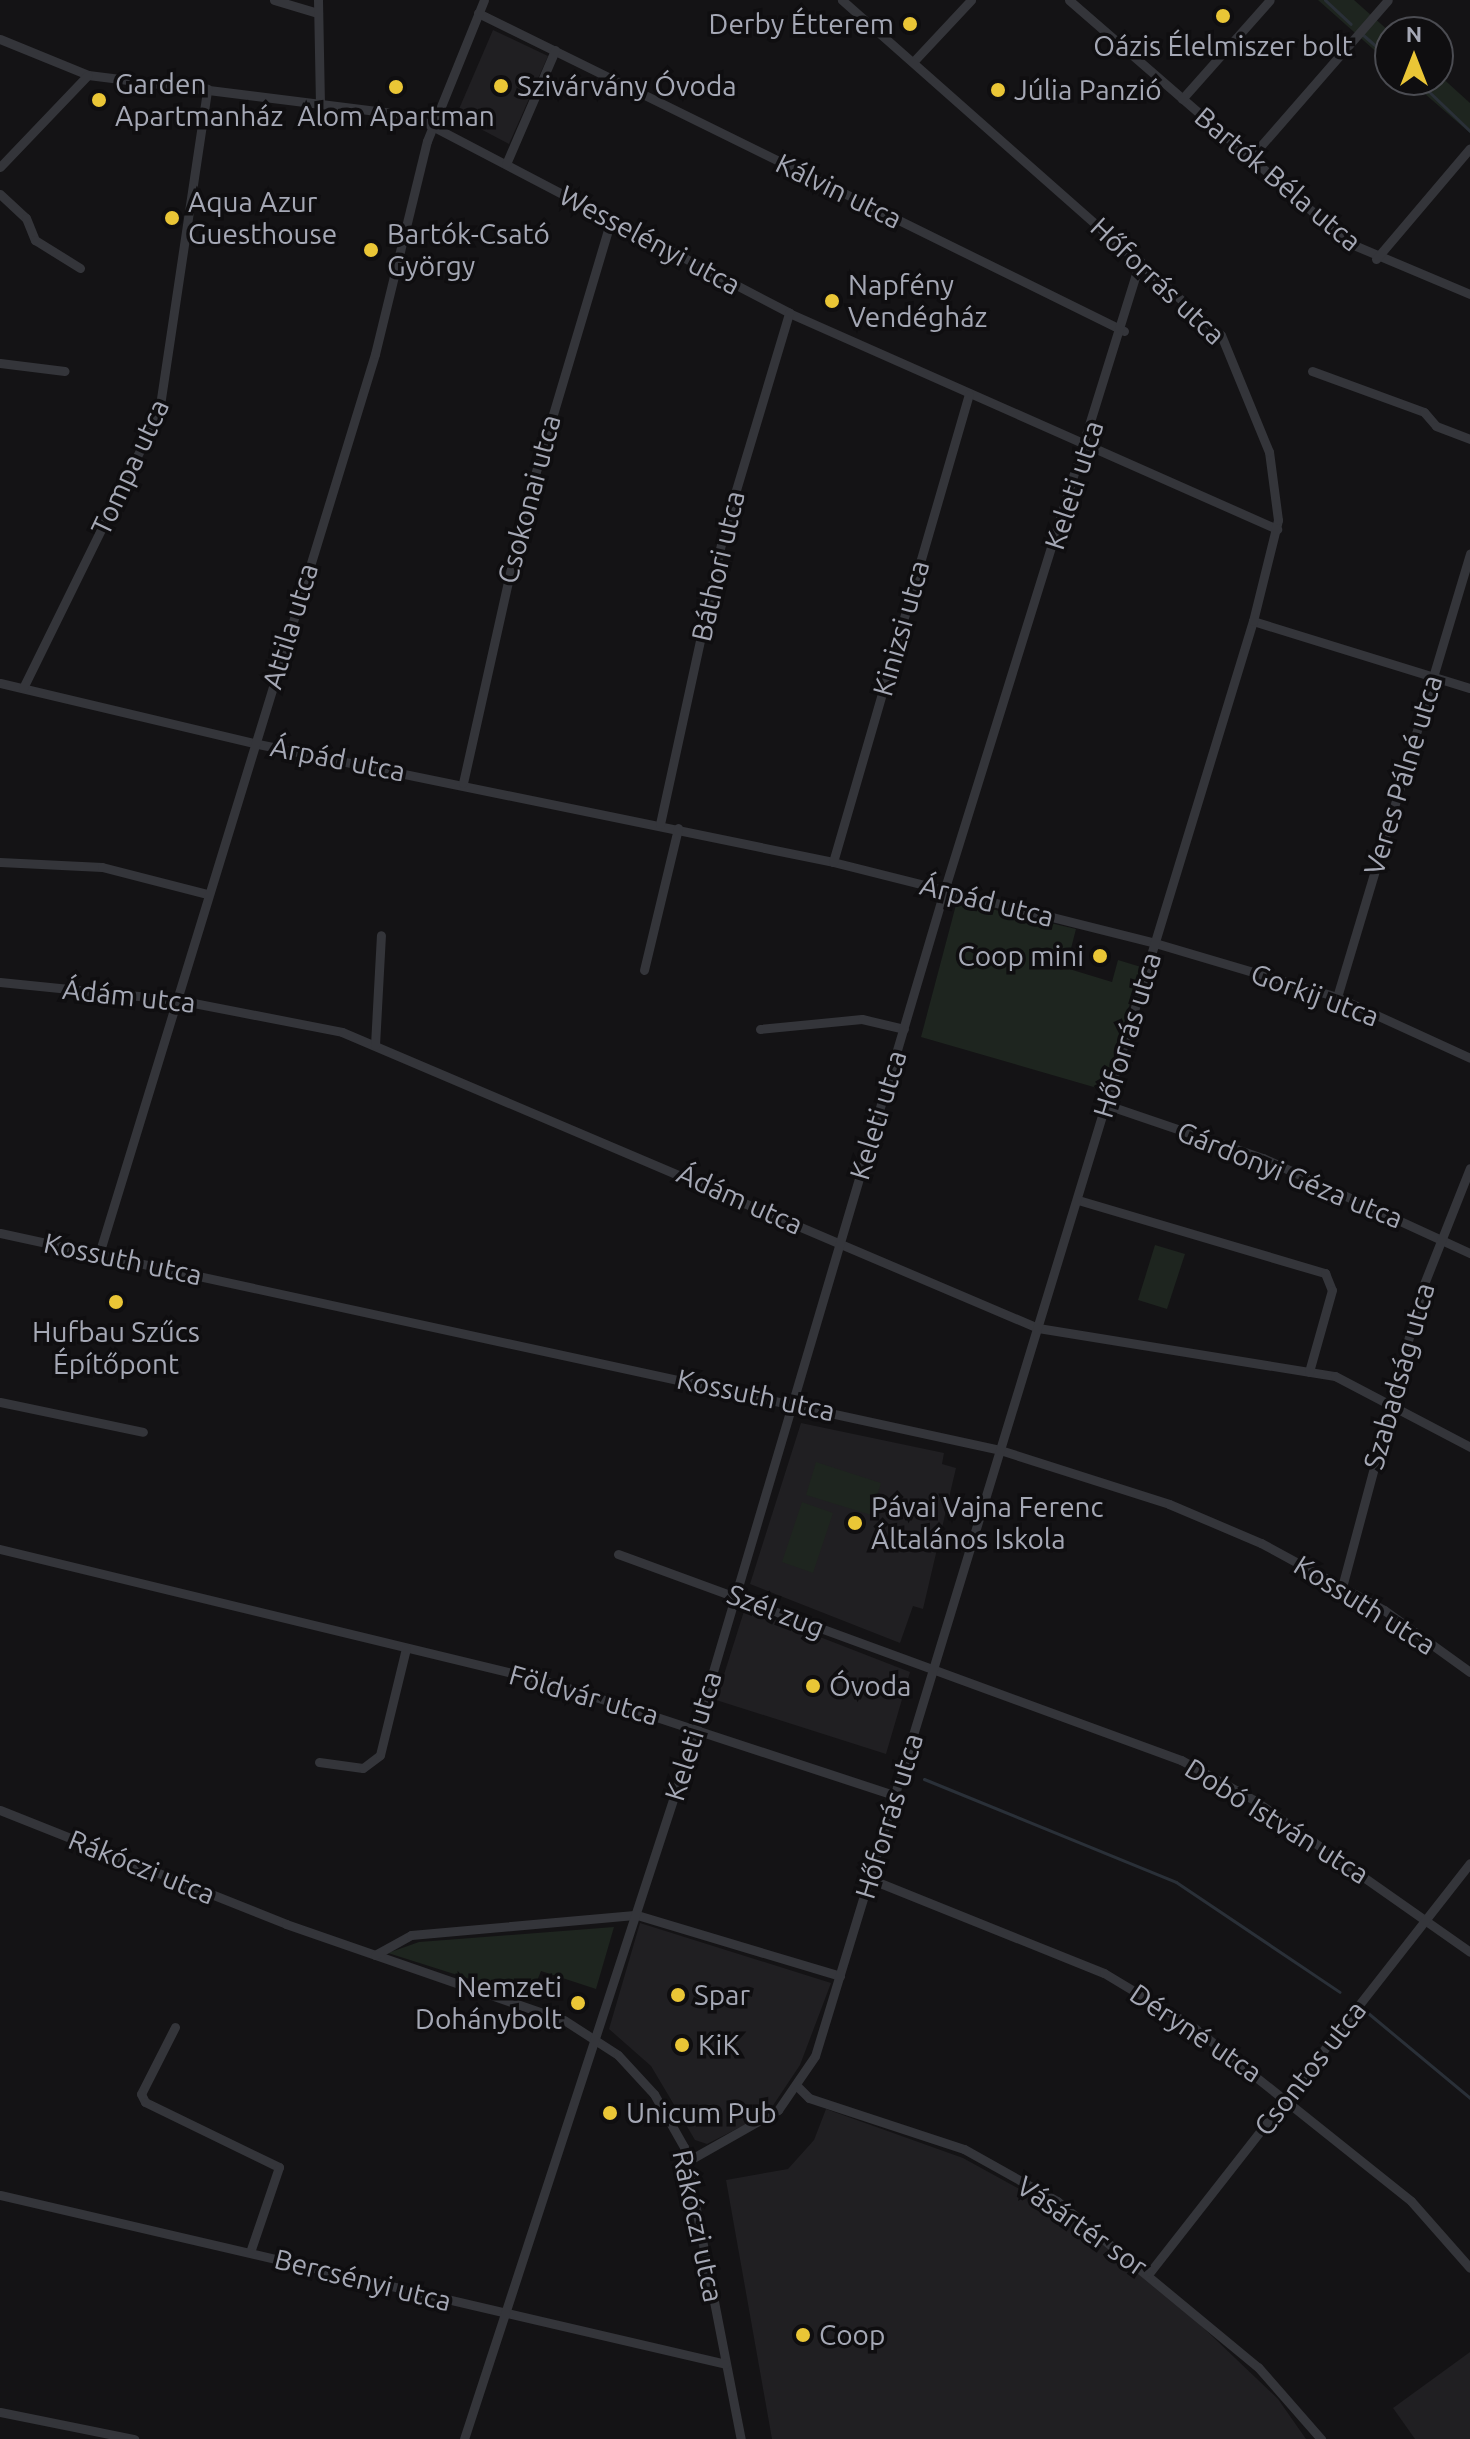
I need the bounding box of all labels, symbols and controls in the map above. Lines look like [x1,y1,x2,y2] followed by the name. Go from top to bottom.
[709,7,894,41] place label: Derby Étterem
[1214,7,1232,25] marker: Oázis Élelmiszer bolt
[901,15,919,33] marker: Derby Étterem
[1374,16,1454,96] north arrow
[1406,21,1422,46] text: N
[1093,29,1353,63] place label: Oázis Élelmiszer bolt
[115,67,283,133] place label: Garden Apartmanház
[517,69,737,103] place label: Szivárvány Óvoda
[1014,73,1162,107] place label: Júlia Panzió
[492,77,510,95] marker: Szivárvány Óvoda
[387,78,405,96] marker: Alom Apartman
[989,81,1007,99] marker: Júlia Panzió
[90,91,108,109] marker: Garden Apartmanház
[297,99,495,133] place label: Alom Apartman
[1188,100,1368,258] street label: Bartók Béla utca
[771,146,907,236] street label: Kálvin utca
[554,178,746,302] street label: Wesselényi utca
[188,185,337,251] place label: Aqua Azur Guesthouse
[163,209,181,227] marker: Aqua Azur Guesthouse
[1084,210,1232,352] street label: Hőforrás utca
[387,217,550,283] place label: Bartók-Csató György
[362,241,380,259] marker: Bartók-Csató György
[848,268,987,334] place label: Napfény Vendégház
[823,292,841,310] marker: Napfény Vendégház
[84,394,176,540] street label: Tompa utca
[490,411,568,587] street label: Csokonai utca
[1037,416,1111,554] street label: Keleti utca
[684,487,752,645] street label: Báthori utca
[866,556,936,700] street label: Kinizsi utca
[255,559,325,693] street label: Attila utca
[1357,671,1449,879] street label: Veres Pálné utca
[268,729,408,789] street label: Árpád utca
[917,868,1057,934] street label: Árpád utca
[958,939,1084,973] place label: Coop mini
[1091,947,1109,965] marker: Coop mini
[1086,948,1168,1122] street label: Hőforrás utca
[1246,956,1384,1034] street label: Gorkij utca
[61,972,197,1020] street label: Ádám utca
[842,1046,914,1184] street label: Keleti utca
[1172,1114,1408,1236] street label: Gárdonyi Géza utca
[672,1156,808,1242] street label: Ádám utca
[41,1226,205,1292] street label: Kossuth utca
[1356,1279,1442,1473] street label: Szabadság utca
[107,1293,125,1311] marker: Hufbau Szűcs Építőpont
[32,1315,200,1381] place label: Hufbau Szűcs Építőpont
[674,1362,838,1428] street label: Kossuth utca
[871,1490,1104,1556] place label: Pávai Vajna Ferenc Általános Iskola
[846,1514,864,1532] marker: Pávai Vajna Ferenc Általános Iskola
[1288,1548,1442,1662] street label: Kossuth utca
[723,1577,829,1645] street label: Szél zug
[505,1658,663,1732] street label: Földvár utca
[657,1667,729,1805] street label: Keleti utca
[829,1669,911,1703] place label: Óvoda
[804,1677,822,1695] marker: Óvoda
[848,1729,930,1903] street label: Hőforrás utca
[1179,1751,1375,1891] street label: Dobó István utca
[64,1822,220,1912] street label: Rákóczi utca
[415,1970,562,2036] place label: Nemzeti Dohánybolt
[1124,1977,1268,2089] street label: Déryné utca
[694,1978,750,2012] place label: Spar
[669,1986,687,2004] marker: Spar
[569,1994,587,2012] marker: Nemzeti Dohánybolt
[1247,1994,1373,2142] street label: Csontos utca
[698,2028,739,2062] place label: KiK
[673,2036,691,2054] marker: KiK
[626,2096,777,2130] place label: Unicum Pub
[601,2104,619,2122] marker: Unicum Pub
[665,2147,731,2305] street label: Rákóczi utca
[1010,2169,1154,2283] street label: Vásártér sor
[271,2242,455,2318] street label: Bercsényi utca
[819,2318,885,2352] place label: Coop
[794,2326,812,2344] marker: Coop

